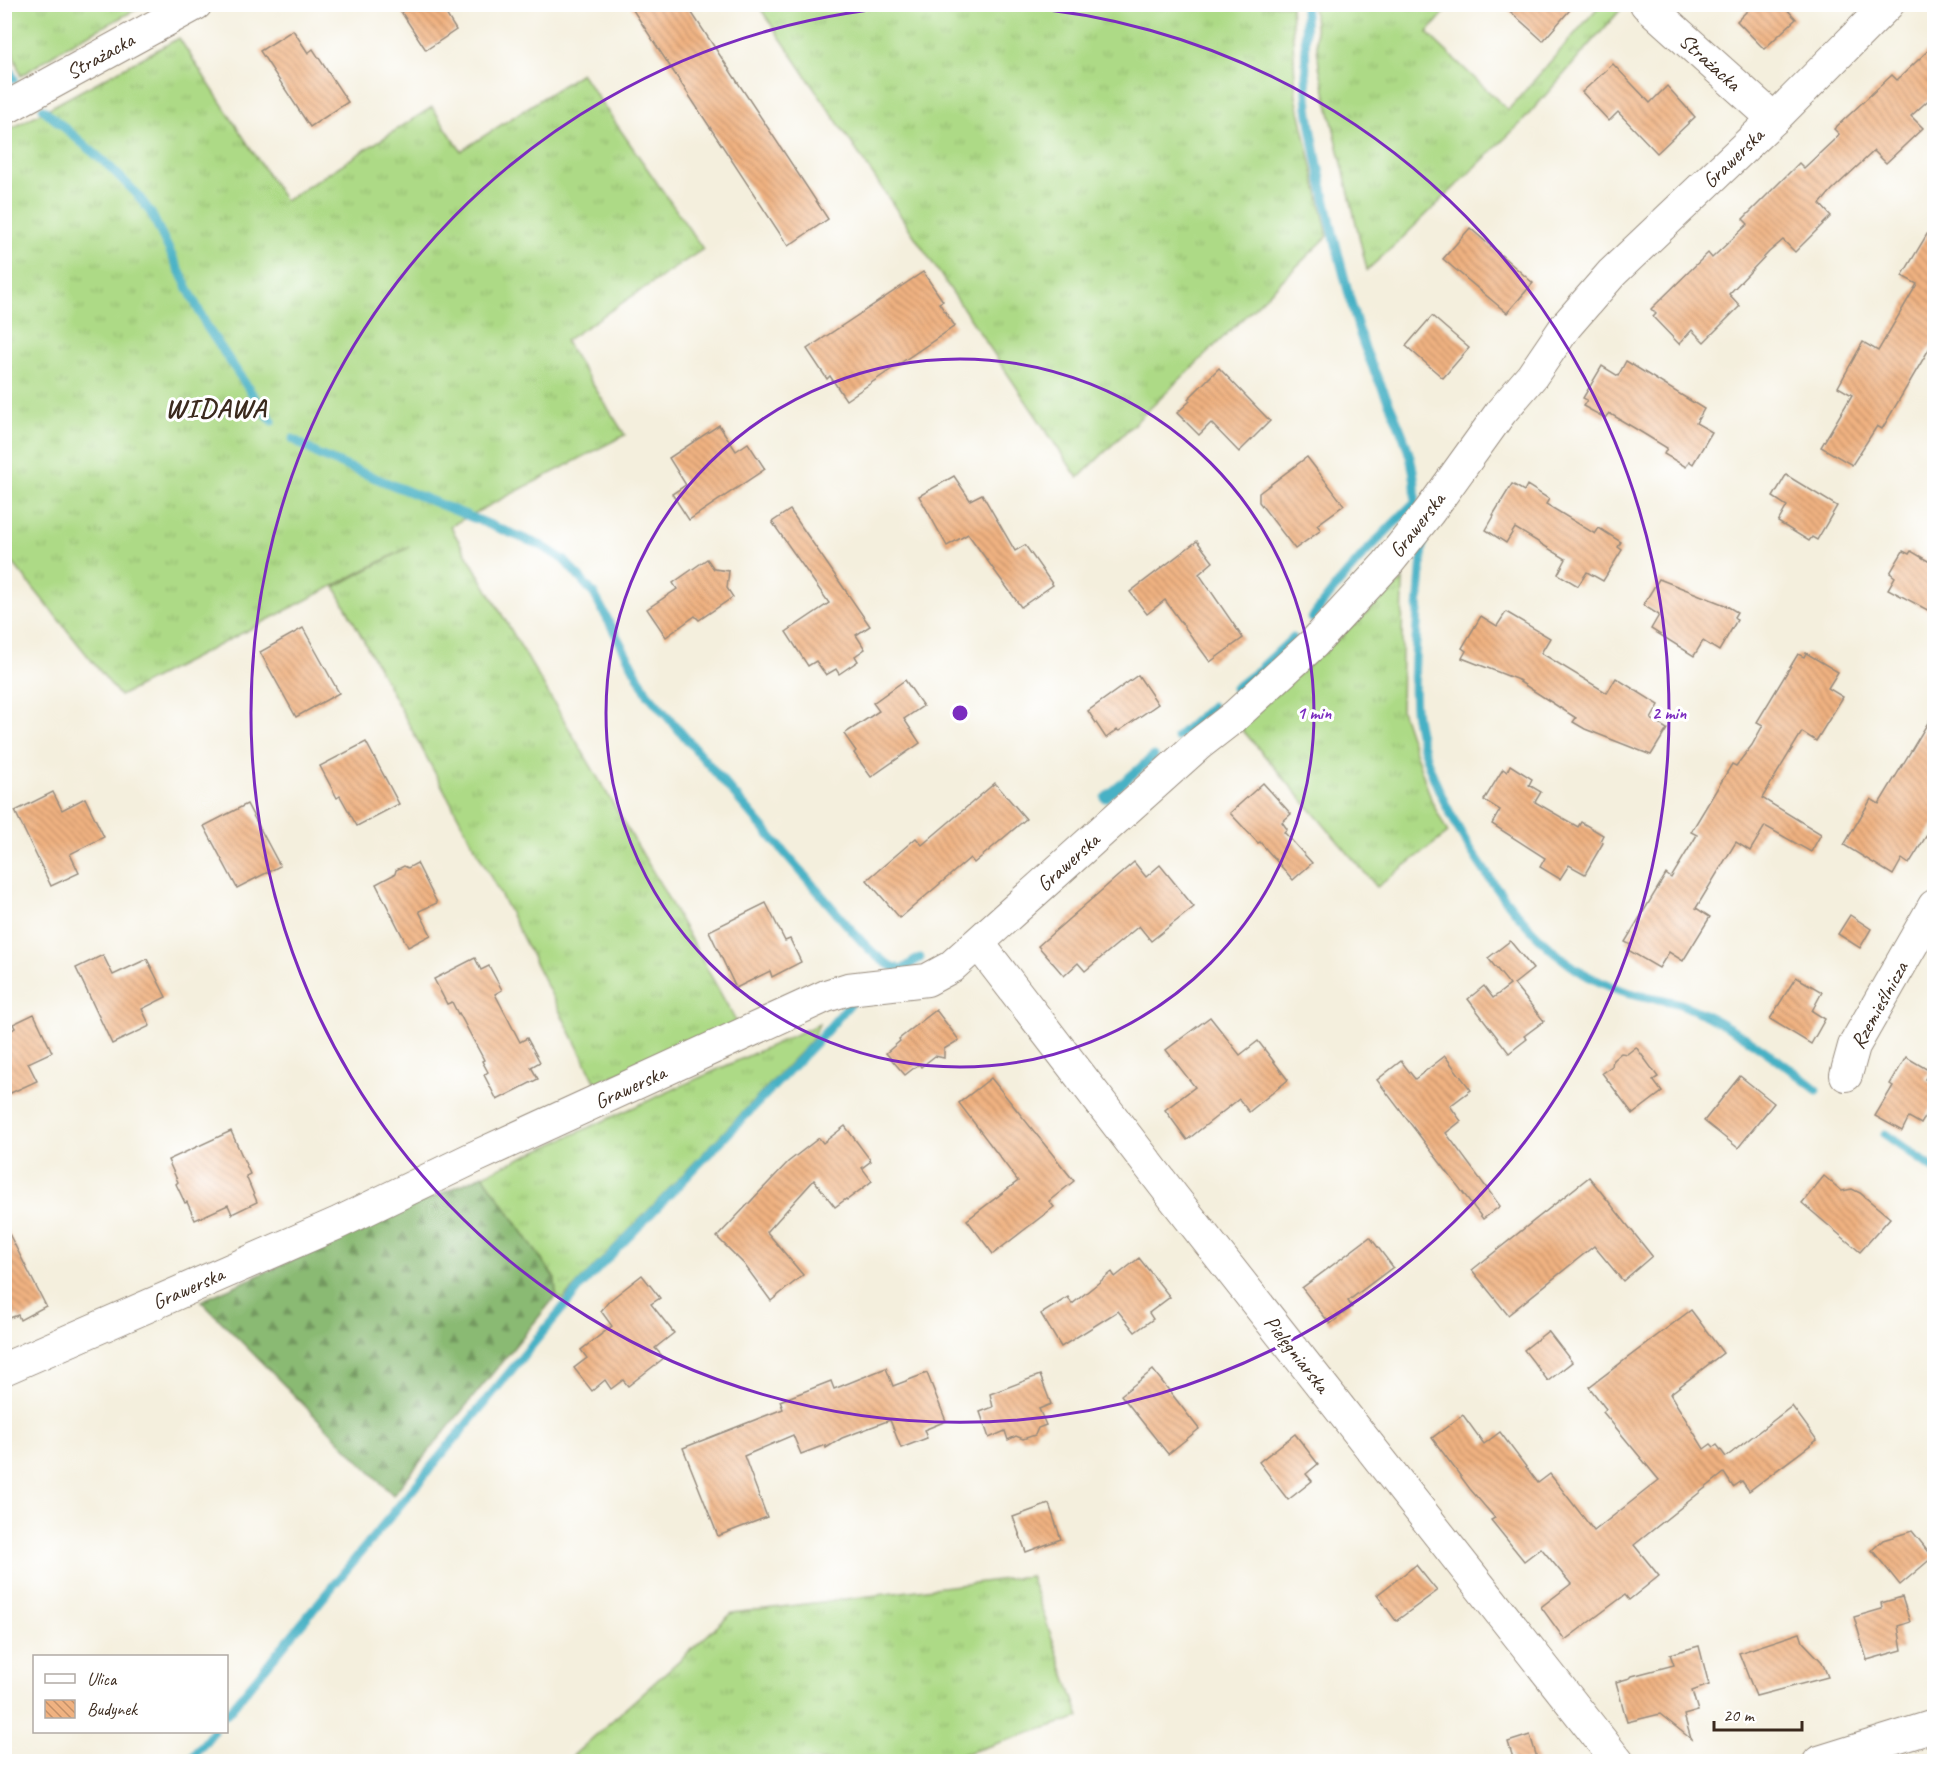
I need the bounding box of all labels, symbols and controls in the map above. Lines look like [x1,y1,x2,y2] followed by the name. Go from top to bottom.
[61,26,140,85] street label: Strażacka
[1674,28,1747,97] street label: Strażacka
[1697,121,1771,194] street label: Grawerska
[165,391,268,425] district label: WIDAWA
[1384,485,1452,563] street label: Grawerska
[1297,702,1332,724] text: 1 min
[1652,702,1687,724] text: 2 min
[950,703,970,723] centre of rings
[1031,825,1107,897] street label: Grawerska
[1844,955,1914,1053] street label: Rzemieślnicza
[590,1058,672,1115] street label: Grawerska
[148,1260,230,1315] street label: Grawerska
[1259,1310,1337,1400] street label: Pielęgniarska
[33,1655,228,1733] legend
[87,1668,118,1690] text: Ulica
[1714,1694,1802,1732] scale bar
[87,1698,138,1720] text: Budynek
[1723,1704,1756,1726] text: 20 m

